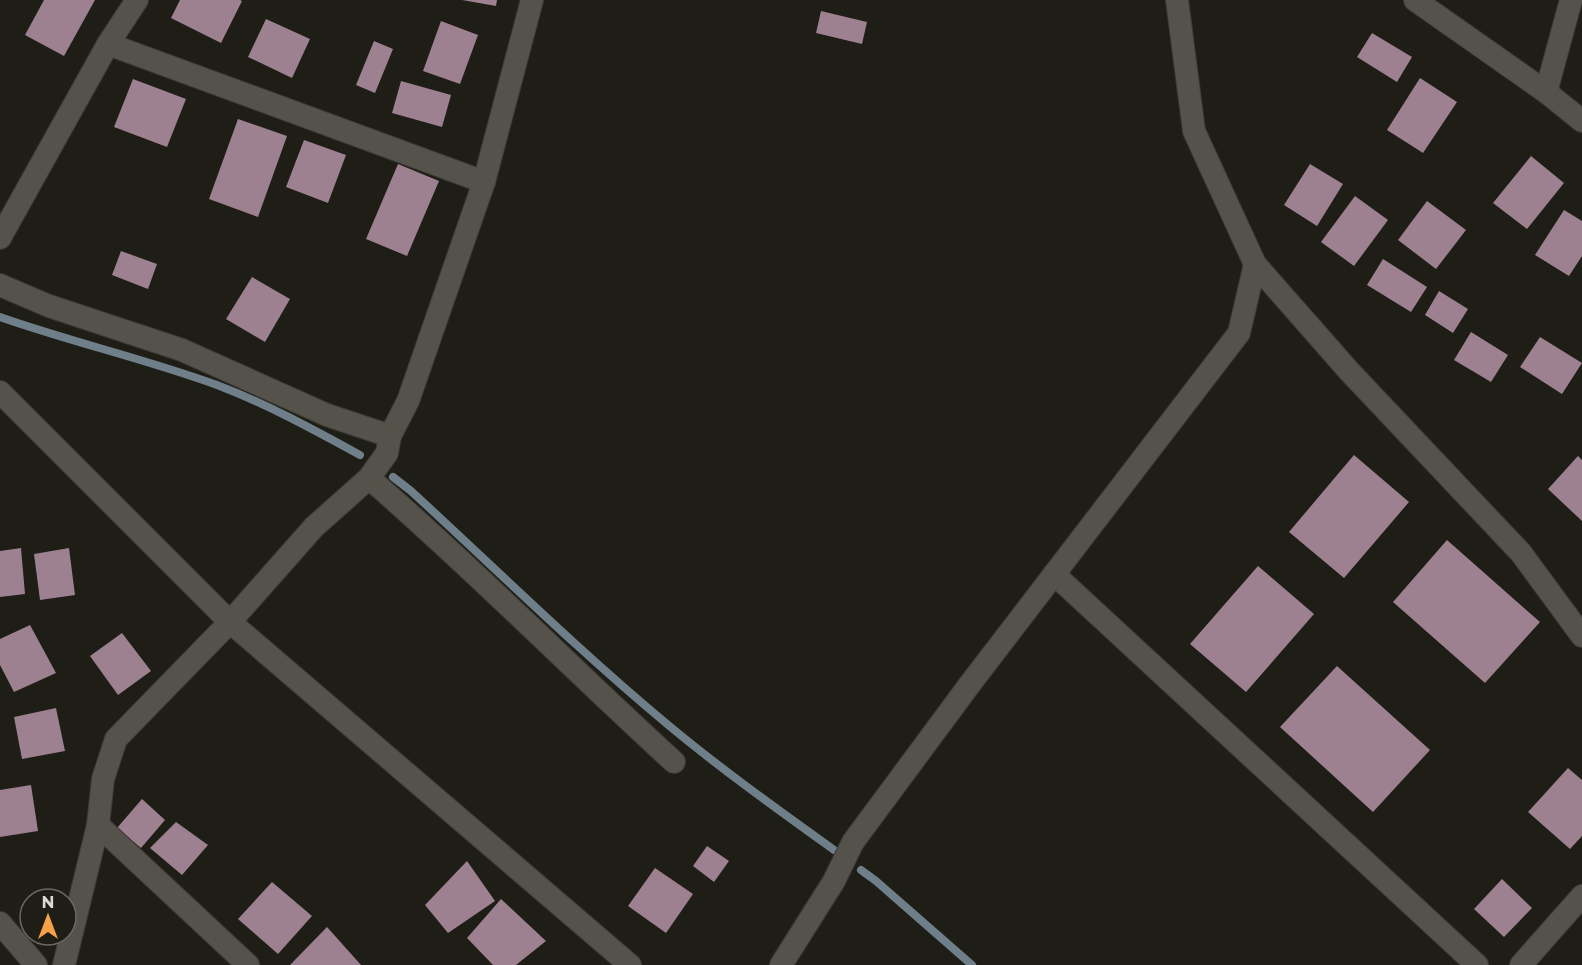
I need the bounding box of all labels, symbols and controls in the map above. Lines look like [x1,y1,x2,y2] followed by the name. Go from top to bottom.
[18,887,78,947] north arrow
[42,893,54,912] text: N

